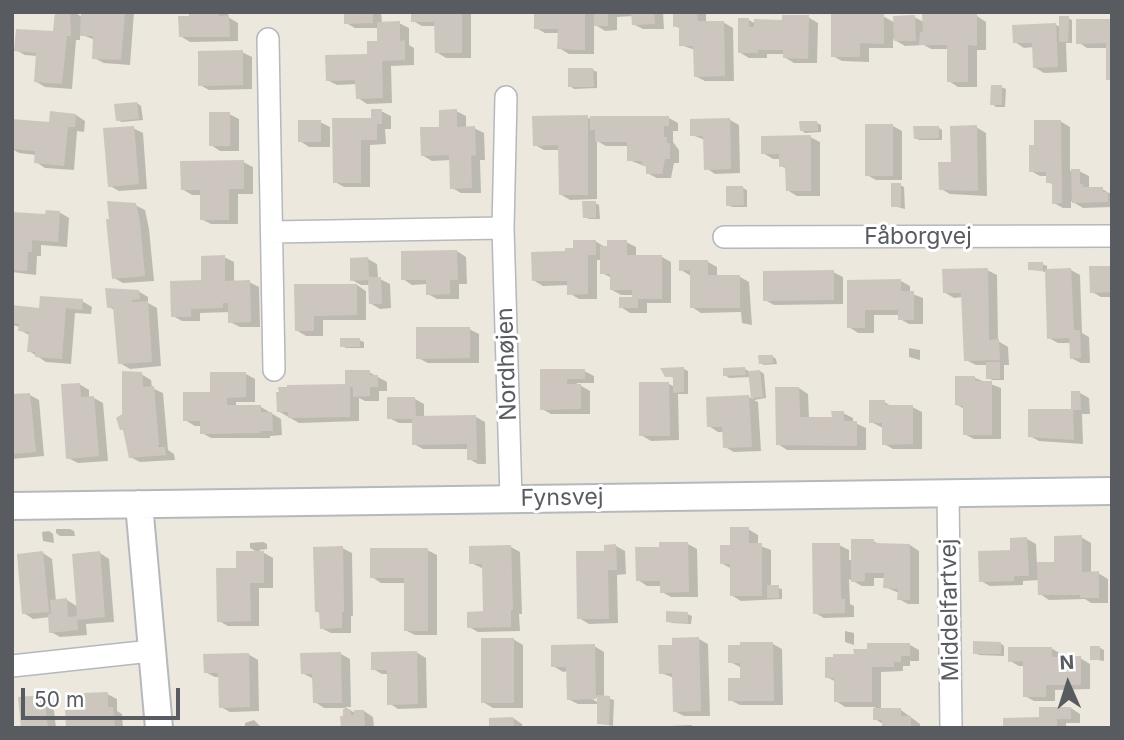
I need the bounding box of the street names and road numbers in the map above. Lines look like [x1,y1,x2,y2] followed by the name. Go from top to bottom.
[864,223,972,251] street label: Fåborgvej
[491,307,523,421] street label: Nordhøjen
[520,483,604,513] street label: Fynsvej
[935,538,965,682] street label: Middelfartvej

